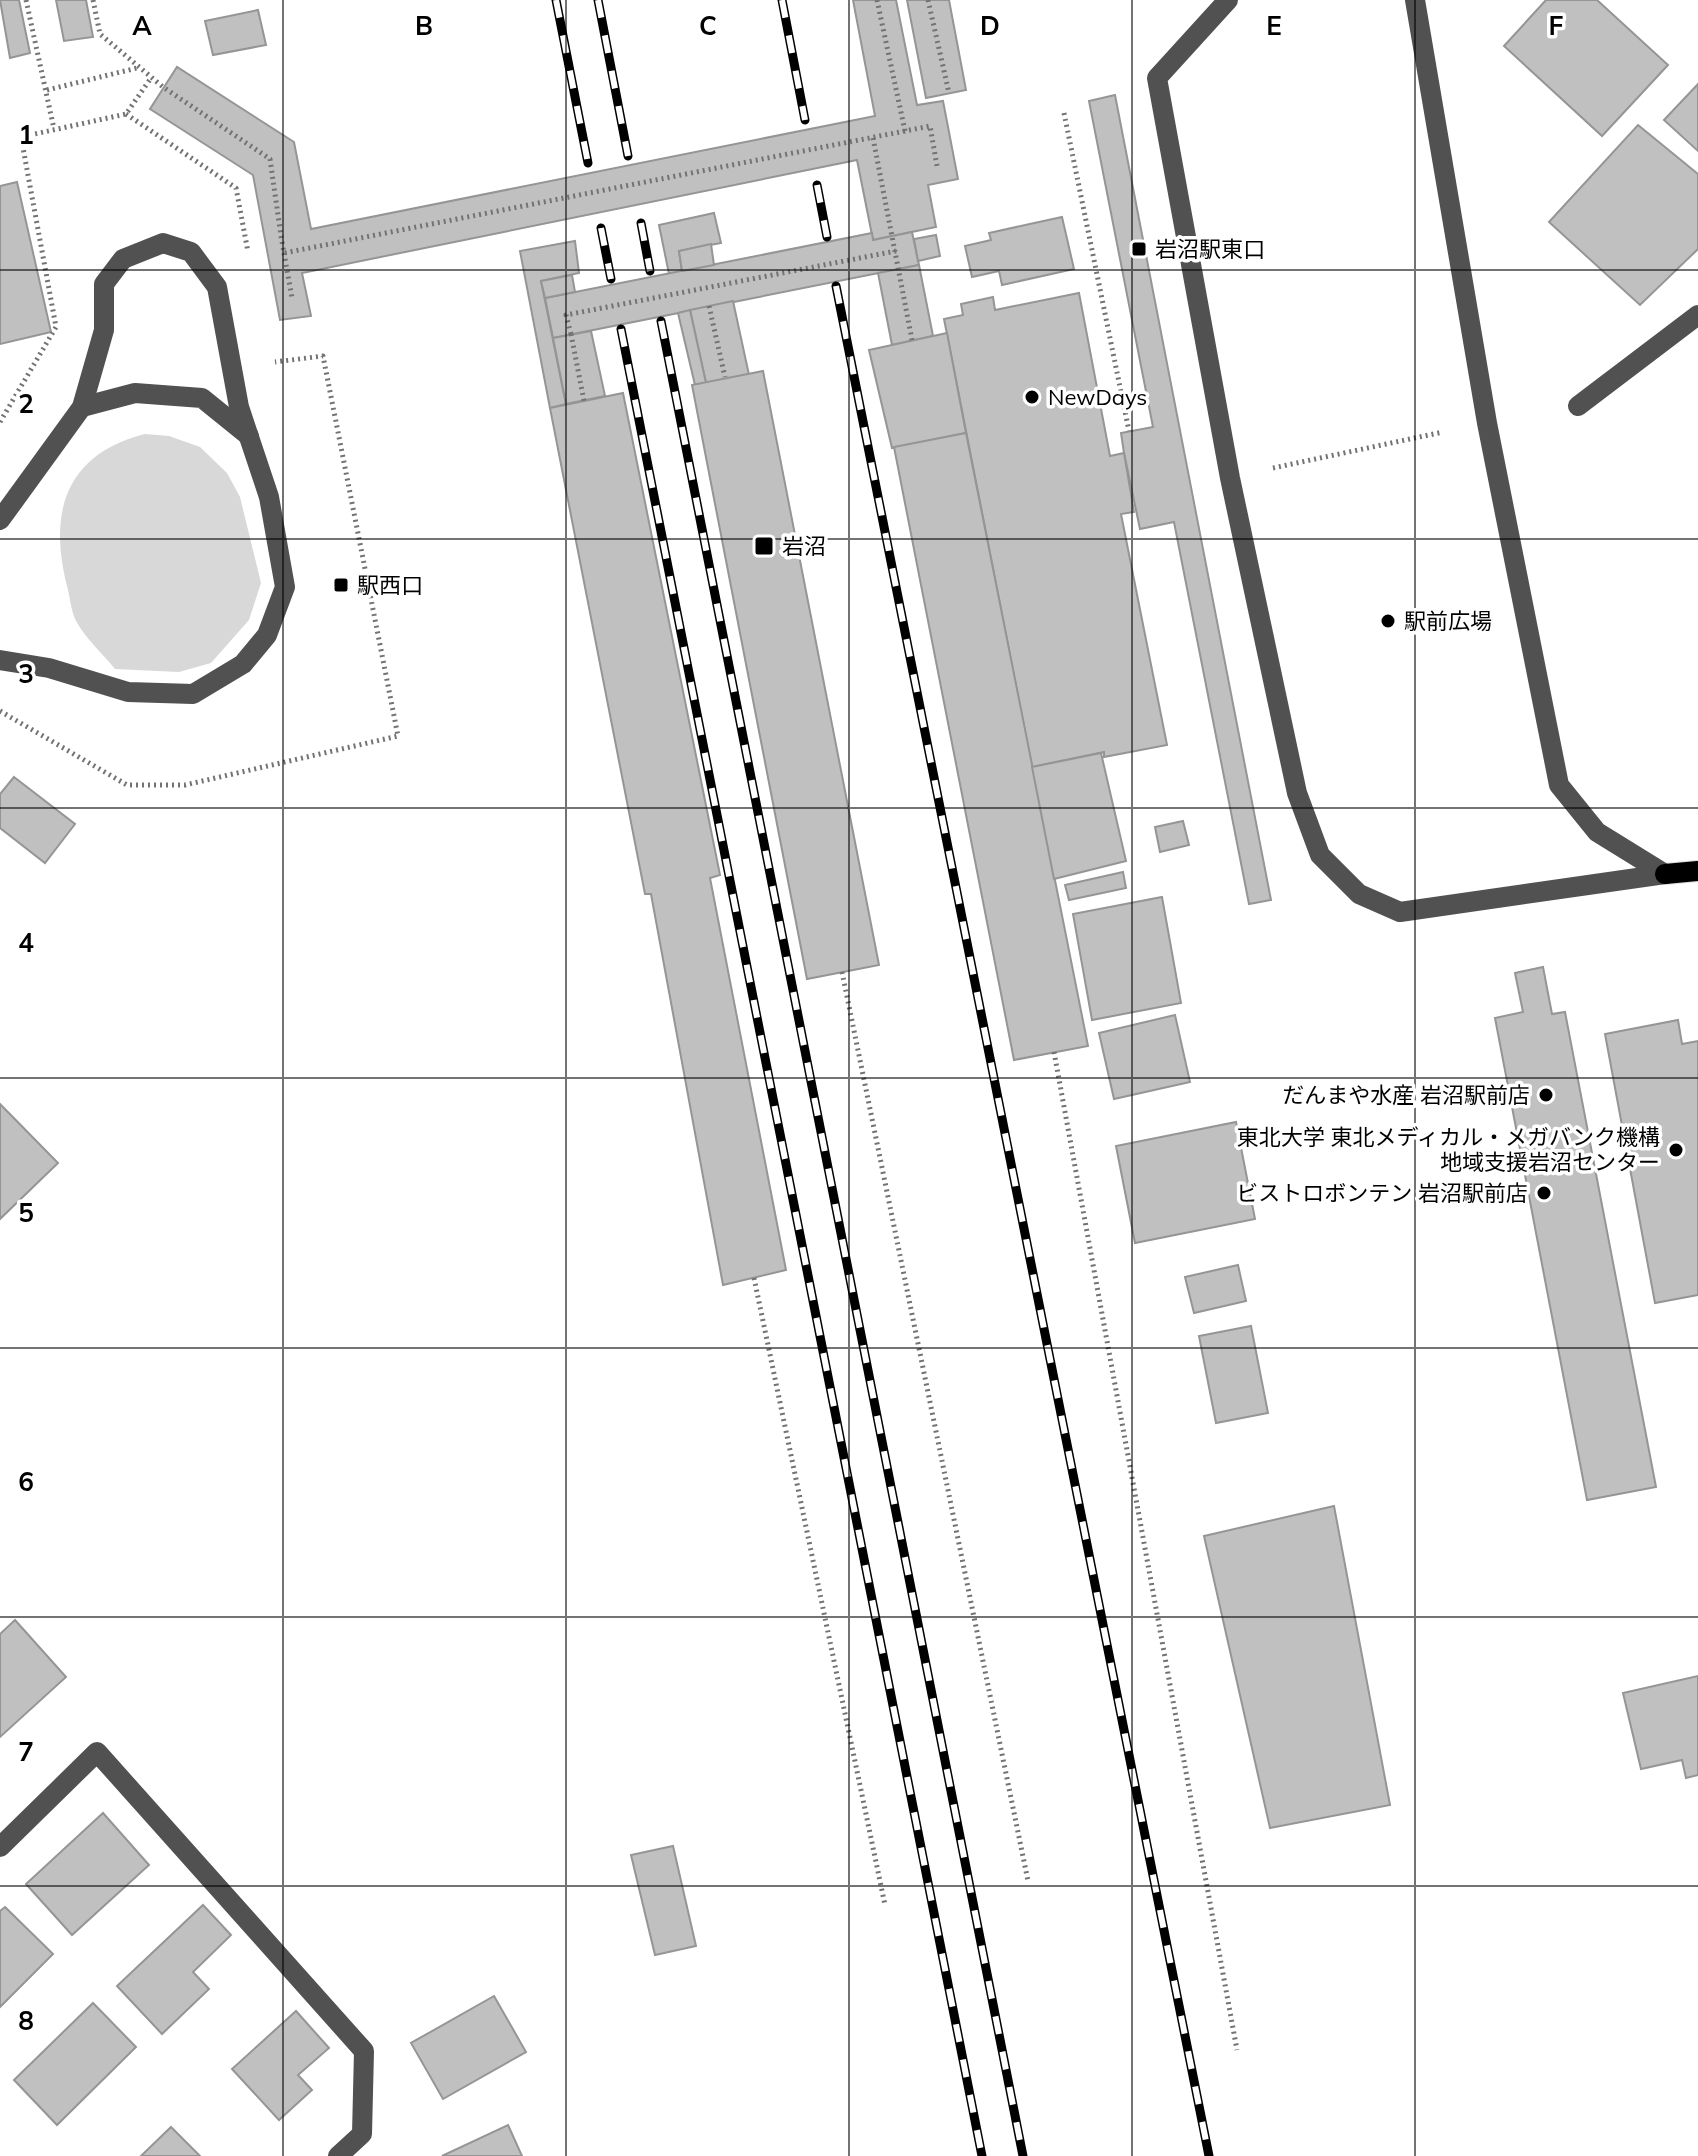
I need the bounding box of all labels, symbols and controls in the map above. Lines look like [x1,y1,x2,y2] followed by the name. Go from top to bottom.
[132,9,152,42] text: A
[415,9,433,42] text: B
[699,9,717,42] text: C
[980,9,1000,42] text: D
[1266,9,1282,42] text: E
[1549,9,1564,42] text: F
[18,118,34,151] text: 1
[1155,235,1265,263] place label: 岩沼駅東口
[1130,240,1148,258] marker: 岩沼駅東口
[1048,383,1147,411] place label: NewDays
[18,387,34,420] text: 2
[1023,388,1041,406] marker: NewDays
[782,532,826,560] place label: 岩沼
[753,535,775,557] marker: 岩沼
[357,571,423,599] place label: 駅西口
[332,576,350,594] marker: 駅西口
[1404,607,1492,635] place label: 駅前広場
[1379,612,1397,630] marker: 駅前広場
[18,657,34,690] text: 3
[18,926,34,959] text: 4
[1282,1081,1530,1109] place label: だんまや水産 岩沼駅前店
[1537,1086,1555,1104] marker: だんまや水産 岩沼駅前店
[1237,1123,1660,1176] place label: 東北大学 東北メディカル・メガバンク機構 地域支援岩沼センター
[1667,1141,1685,1159] marker: 東北大学 東北メディカル・メガバンク機構 地域支援岩沼センター
[1236,1179,1528,1207] place label: ビストロボンテン 岩沼駅前店
[1535,1184,1553,1202] marker: ビストロボンテン 岩沼駅前店
[18,1196,34,1229] text: 5
[18,1465,34,1498] text: 6
[18,1735,34,1768] text: 7
[18,2004,34,2037] text: 8

